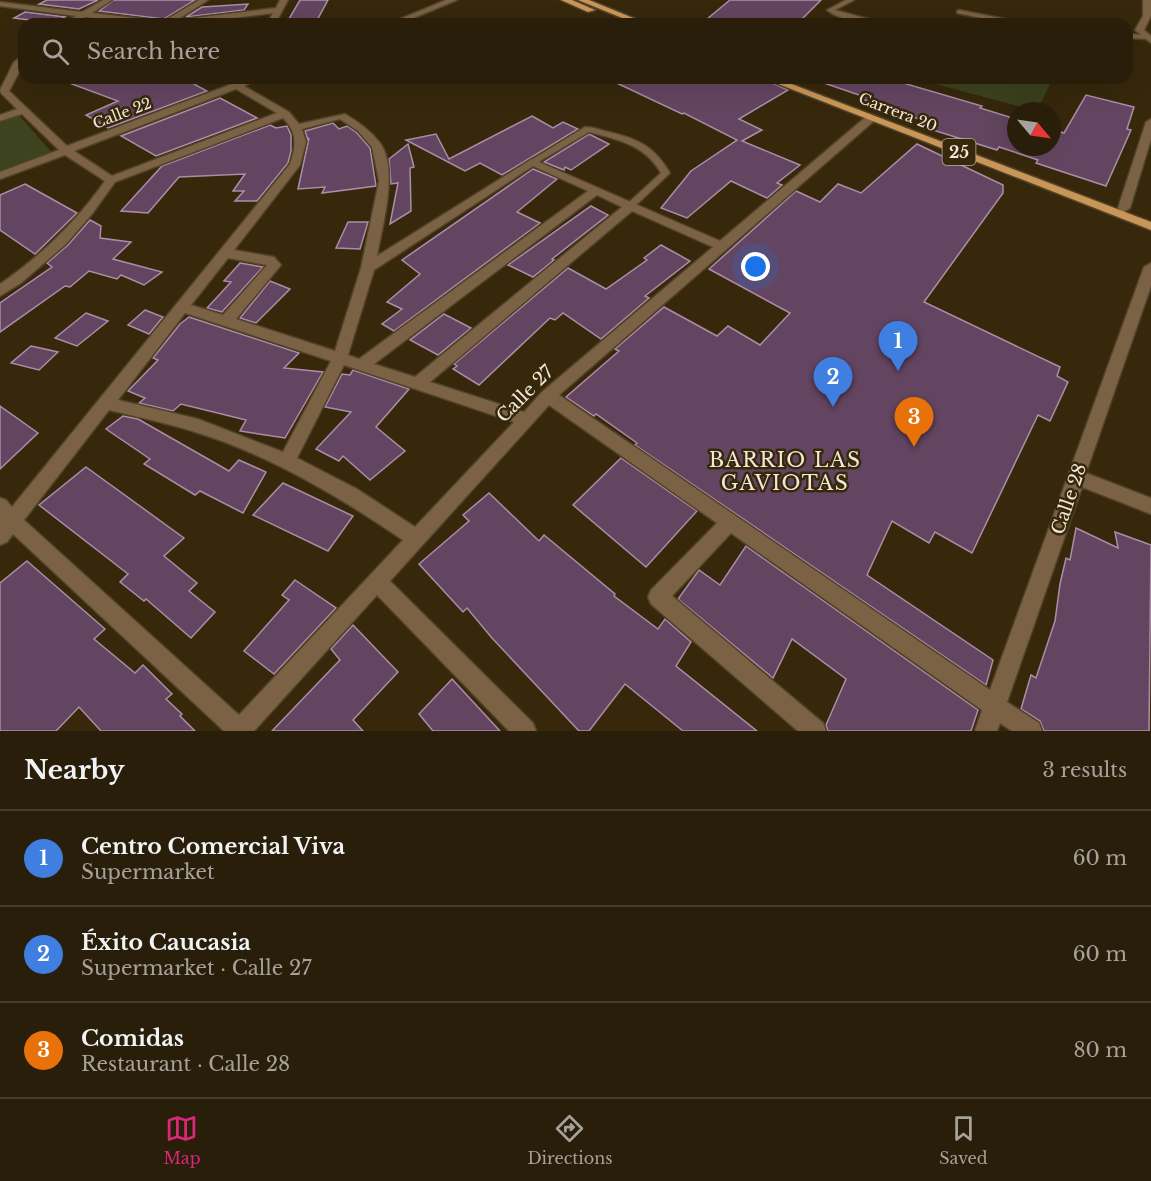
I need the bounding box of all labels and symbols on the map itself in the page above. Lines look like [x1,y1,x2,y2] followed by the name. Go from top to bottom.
[856,88,940,136] street label: Carrera 20
[90,93,154,133] street label: Calle 22
[1007,102,1061,156] north arrow
[942,139,976,165] road number: 25
[741,252,770,281] your location
[878,322,918,371] pin: 1
[814,358,852,407] pin: 2
[492,360,559,427] street label: Calle 27
[894,398,934,447] pin: 3
[709,448,861,495] district label: BARRIO LAS GAVIOTAS
[1047,461,1091,537] street label: Calle 28

